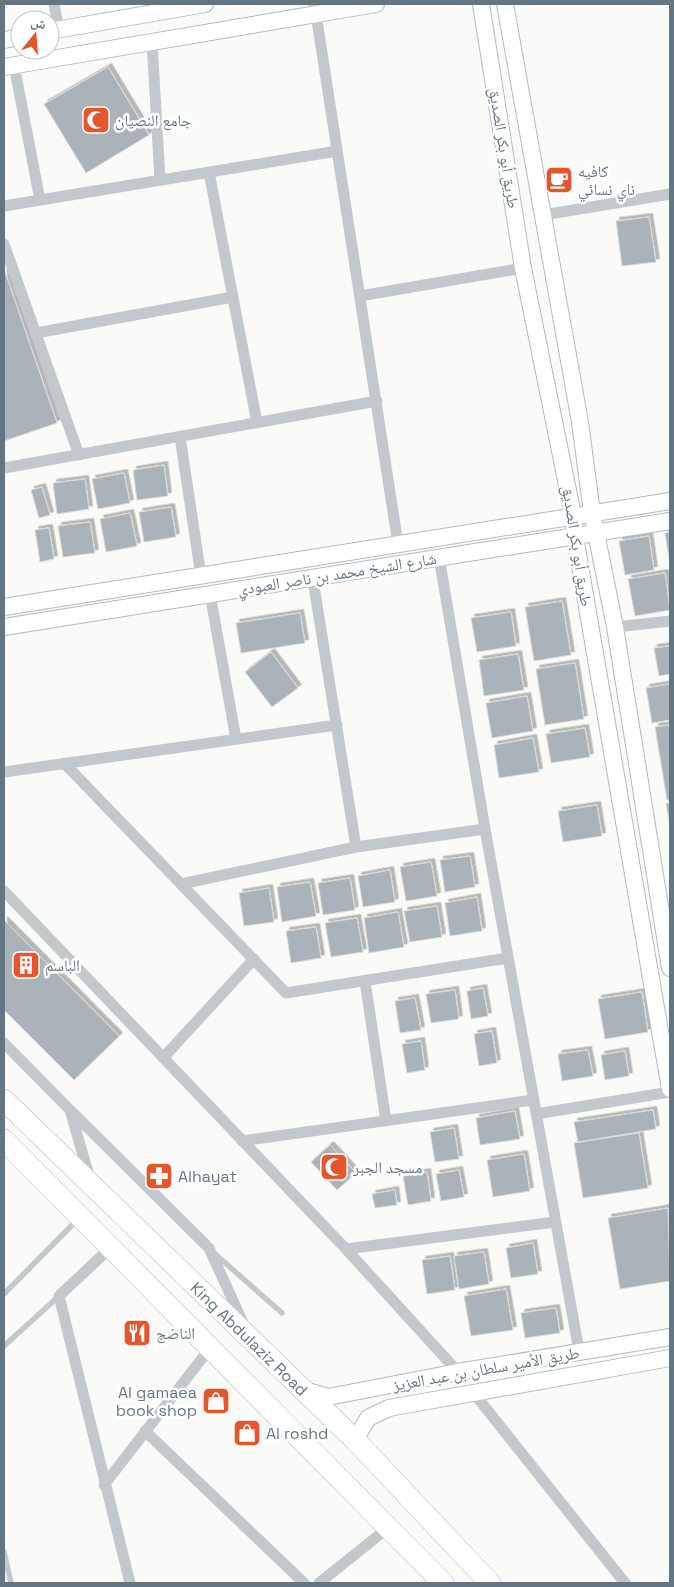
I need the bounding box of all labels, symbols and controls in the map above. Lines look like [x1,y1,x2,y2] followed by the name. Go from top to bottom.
[10,10,60,60] north arrow
[29,12,49,33] text: ش
[484,86,524,210] street label: طريق أبو بكر الصديق
[81,105,111,135] mosque icon: جامع النصيان
[115,110,192,131] place label: جامع النصيان
[578,161,635,202] place label: كافيه ناي نسائي
[544,165,574,195] cafe icon: كافيه ناي نسائي
[557,484,597,608] street label: طريق أبو بكر الصديق
[236,548,438,602] street label: شارع الشيخ محمد بن ناصر العبودي
[11,950,41,980] building icon: الباسم
[45,955,80,976] place label: الباسم
[319,1152,349,1182] mosque icon: مسجد الجبر
[352,1157,422,1178] place label: مسجد الجبر
[144,1161,174,1191] pharmacy icon: Alhayat
[178,1166,237,1187] place label: Alhayat
[186,1278,312,1400] street label: King Abdulaziz Road
[122,1318,152,1348] restaurant icon: الناضج
[156,1323,195,1344] place label: الناضج
[390,1342,581,1396] street label: طريق الأمير سلطان بن عبد العزيز
[116,1382,197,1421] place label: Al gamaea book shop
[201,1386,231,1416] shop icon: Al gamaea book shop
[232,1418,262,1448] shop icon: Al roshd
[266,1423,328,1444] place label: Al roshd

